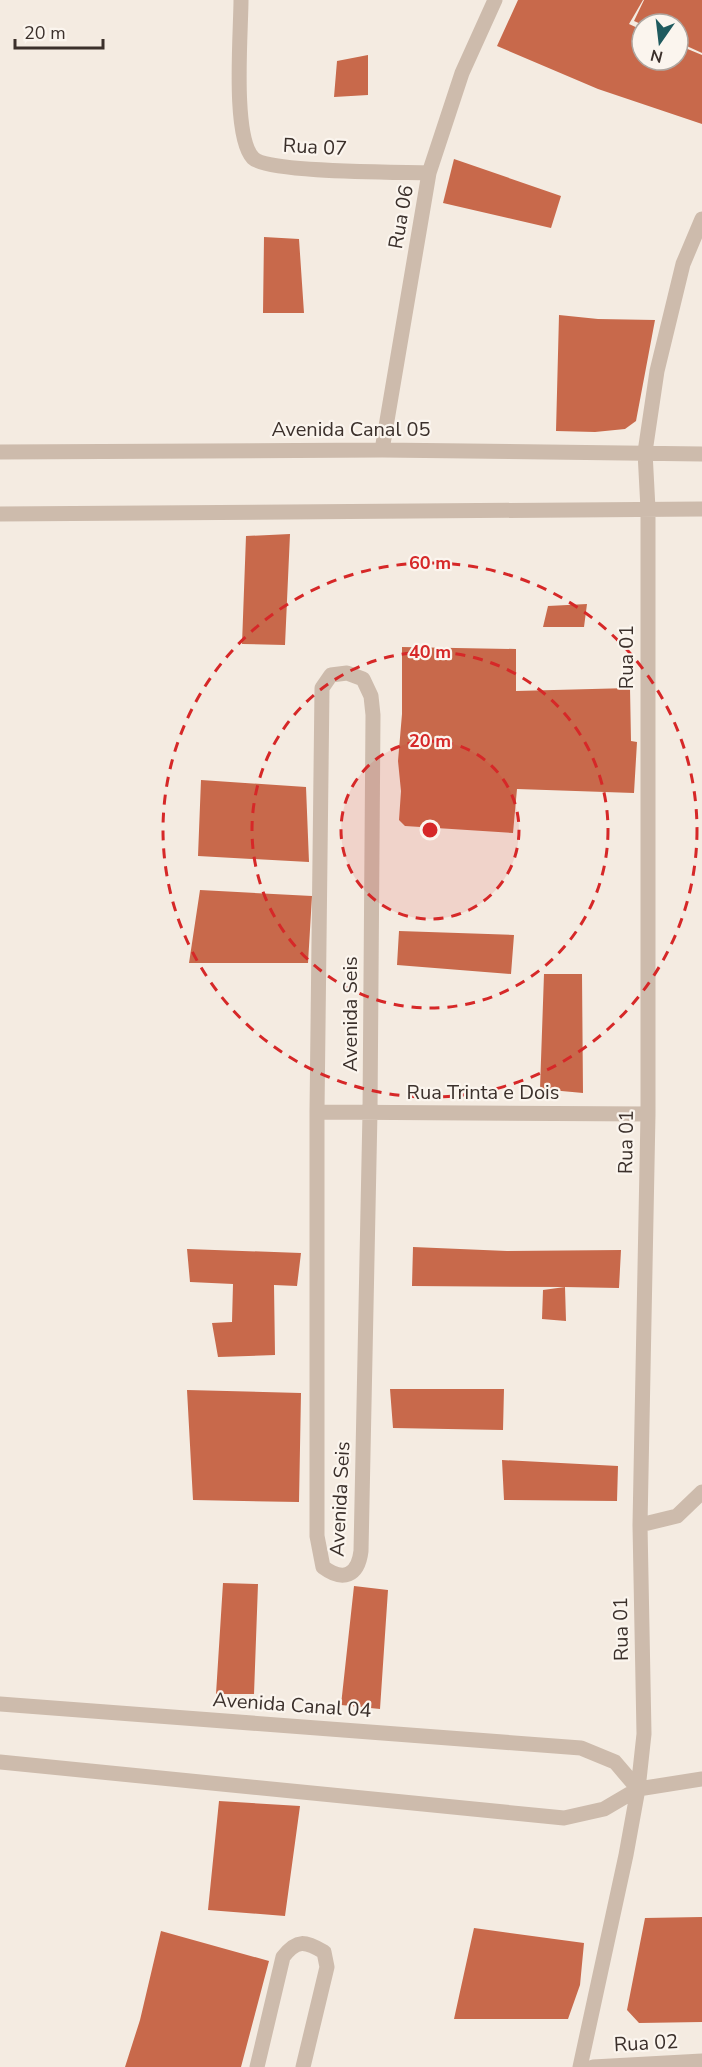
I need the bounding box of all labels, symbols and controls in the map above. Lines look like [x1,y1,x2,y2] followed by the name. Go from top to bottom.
[15,12,104,50] scale bar
[630,12,690,72] north arrow
[24,21,66,45] text: 20 m
[648,43,665,68] text: N
[282,132,348,162] street label: Rua 07
[382,183,420,251] street label: Rua 06
[272,416,431,443] street label: Avenida Canal 05
[409,551,451,575] text: 60 m
[613,625,640,689] street label: Rua 01
[409,640,451,664] text: 40 m
[409,729,451,753] text: 20 m
[420,820,440,840] centre of rings
[337,956,364,1072] street label: Avenida Seis
[407,1079,559,1106] street label: Rua Trinta e Dois
[612,1110,640,1174] street label: Rua 01
[323,1441,357,1557] street label: Avenida Seis
[607,1597,635,1661] street label: Rua 01
[212,1686,372,1724] street label: Avenida Canal 04
[613,2028,679,2058] street label: Rua 02

